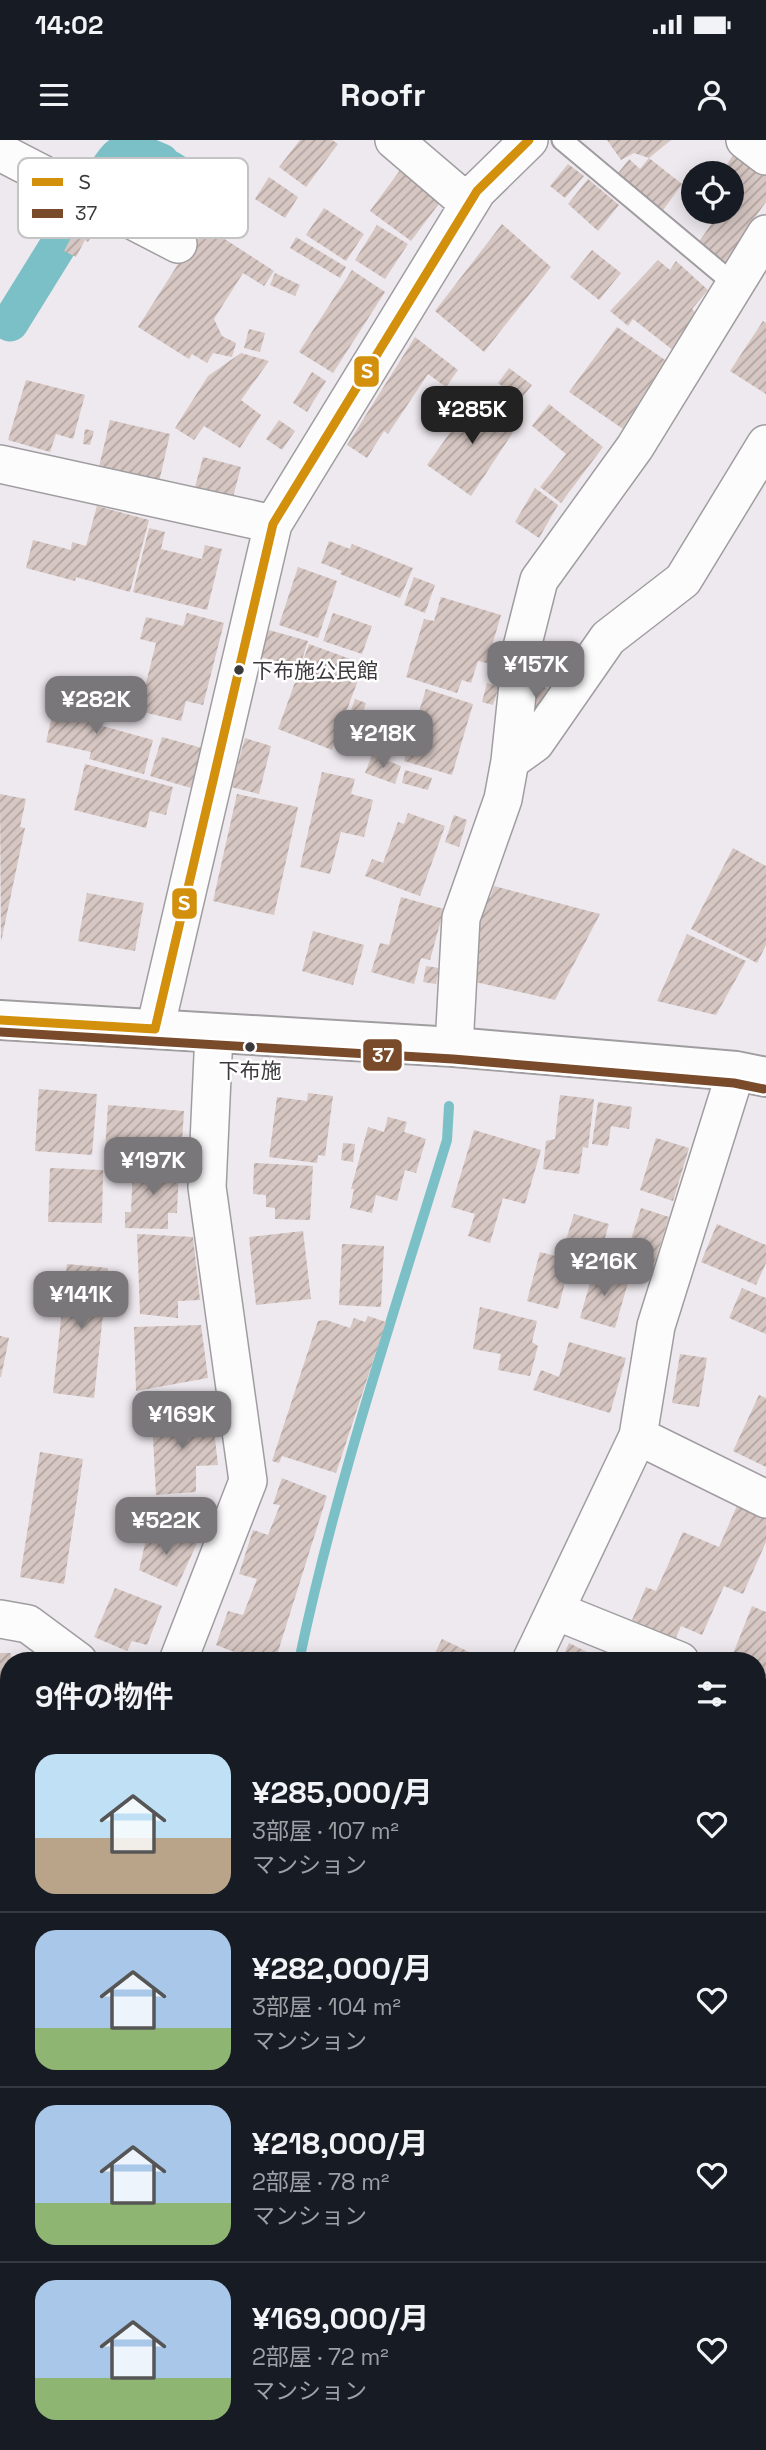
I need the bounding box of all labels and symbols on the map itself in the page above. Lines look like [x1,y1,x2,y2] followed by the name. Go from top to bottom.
[18,158,248,238] legend
[75,170,94,195] text: Ｓ
[75,201,97,226] text: 37
[353,355,380,388] line badge: Ｓ
[357,359,377,384] text: Ｓ
[423,386,521,446] pin: ¥285K
[487,642,585,701] pin: ¥157K
[252,657,378,684] place label: 下布施公民館
[232,663,246,677] marker: 下布施公民館
[47,676,145,736] pin: ¥282K
[334,710,432,770] pin: ¥218K
[171,887,198,920] line badge: Ｓ
[174,891,194,916] text: Ｓ
[362,1038,403,1072] line badge: 37
[243,1040,257,1054] marker: 下布施
[372,1043,395,1068] text: 37
[219,1057,282,1084] place label: 下布施
[104,1138,202,1197] pin: ¥197K
[555,1238,653,1298] pin: ¥216K
[32,1272,130,1331] pin: ¥141K
[133,1392,231,1451] pin: ¥169K
[117,1498,215,1557] pin: ¥522K

